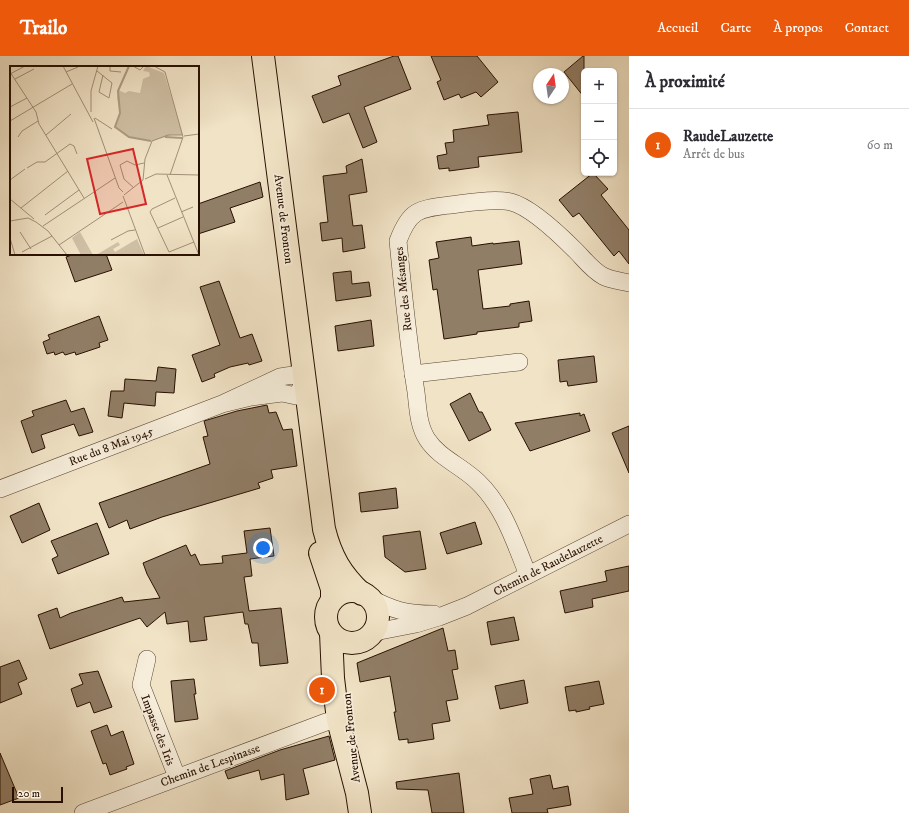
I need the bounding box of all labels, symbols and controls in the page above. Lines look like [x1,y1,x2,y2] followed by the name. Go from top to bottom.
[20,17,67,40] text: Trailo
[657,19,699,37] text: Accueil
[721,19,751,37] text: Carte
[773,19,823,37] text: À propos
[845,19,889,37] text: Contact
[10,66,199,255] inset map
[533,68,569,104] north arrow
[581,68,617,176] map controls
[581,68,617,104] button: +
[645,71,725,93] text: À proximité
[581,104,617,140] button: −
[683,127,773,146] text: RaudeLauzette
[656,137,660,153] text: 1
[867,137,893,153] text: 60 m
[581,140,617,176] button: locate
[683,146,745,162] text: Arrêt de bus
[271,174,297,265] street label: Avenue de Fronton
[392,246,415,332] street label: Rue des Mésanges
[67,423,156,469] street label: Rue du 8 Mai 1945
[491,531,605,600] street label: Chemin de Raudelauzette
[253,538,273,558] your location
[309,675,335,705] pin: 1
[339,692,364,783] street label: Avenue de Fronton
[137,693,178,768] street label: Impasse des Iris
[158,740,262,790] street label: Chemin de Lespinasse
[12,785,63,804] scale bar
[18,787,40,801] text: 20 m

